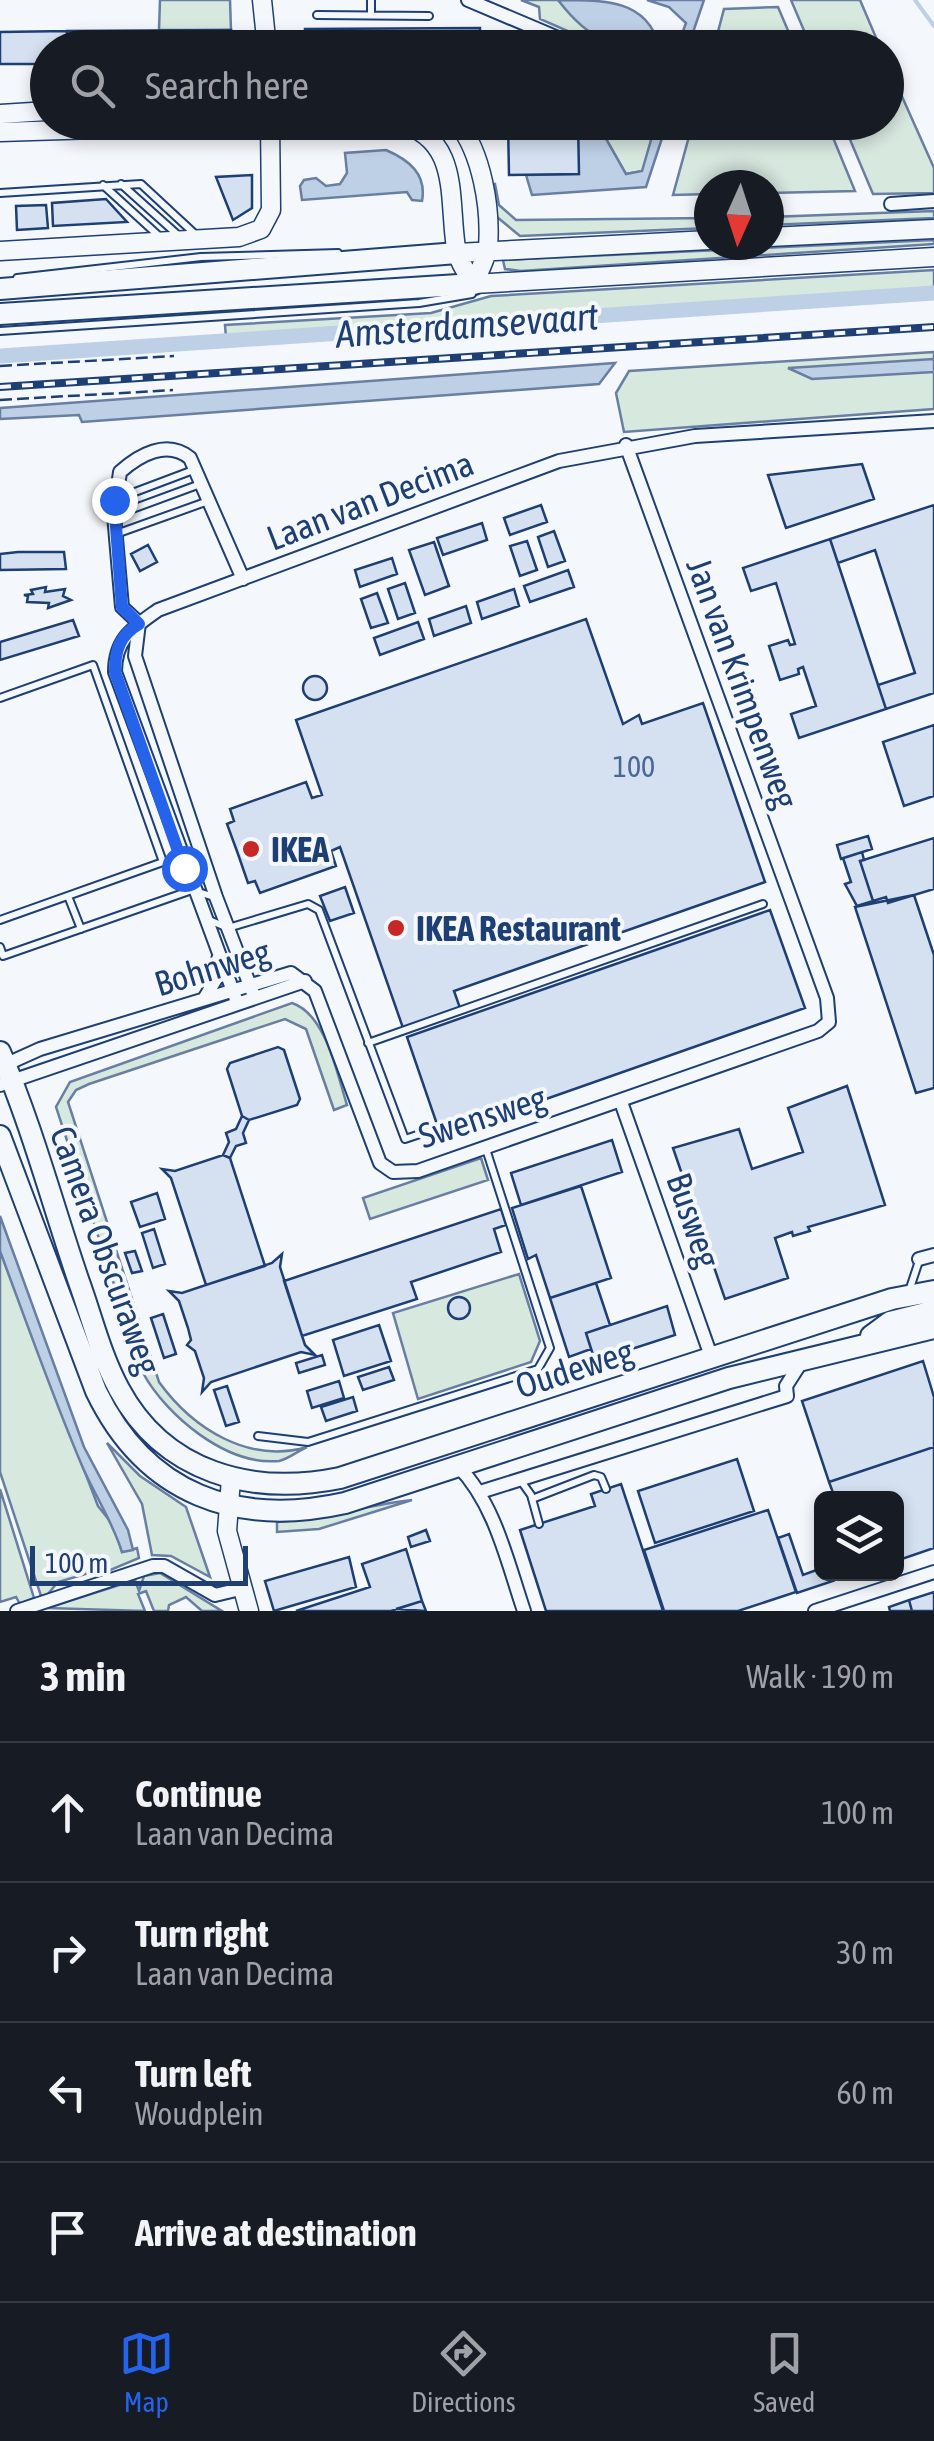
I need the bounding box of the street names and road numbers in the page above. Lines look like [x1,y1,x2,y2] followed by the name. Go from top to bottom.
[261,442,479,558] street label: Laan van Decima
[679,553,807,813] street label: Jan van Krimpenweg
[149,931,275,1003] street label: Bohnweg
[413,1077,551,1155] street label: Swensweg
[43,1121,169,1379] street label: Camera Obscuraweg
[659,1167,729,1273] street label: Busweg
[510,1330,638,1406] street label: Oudeweg

